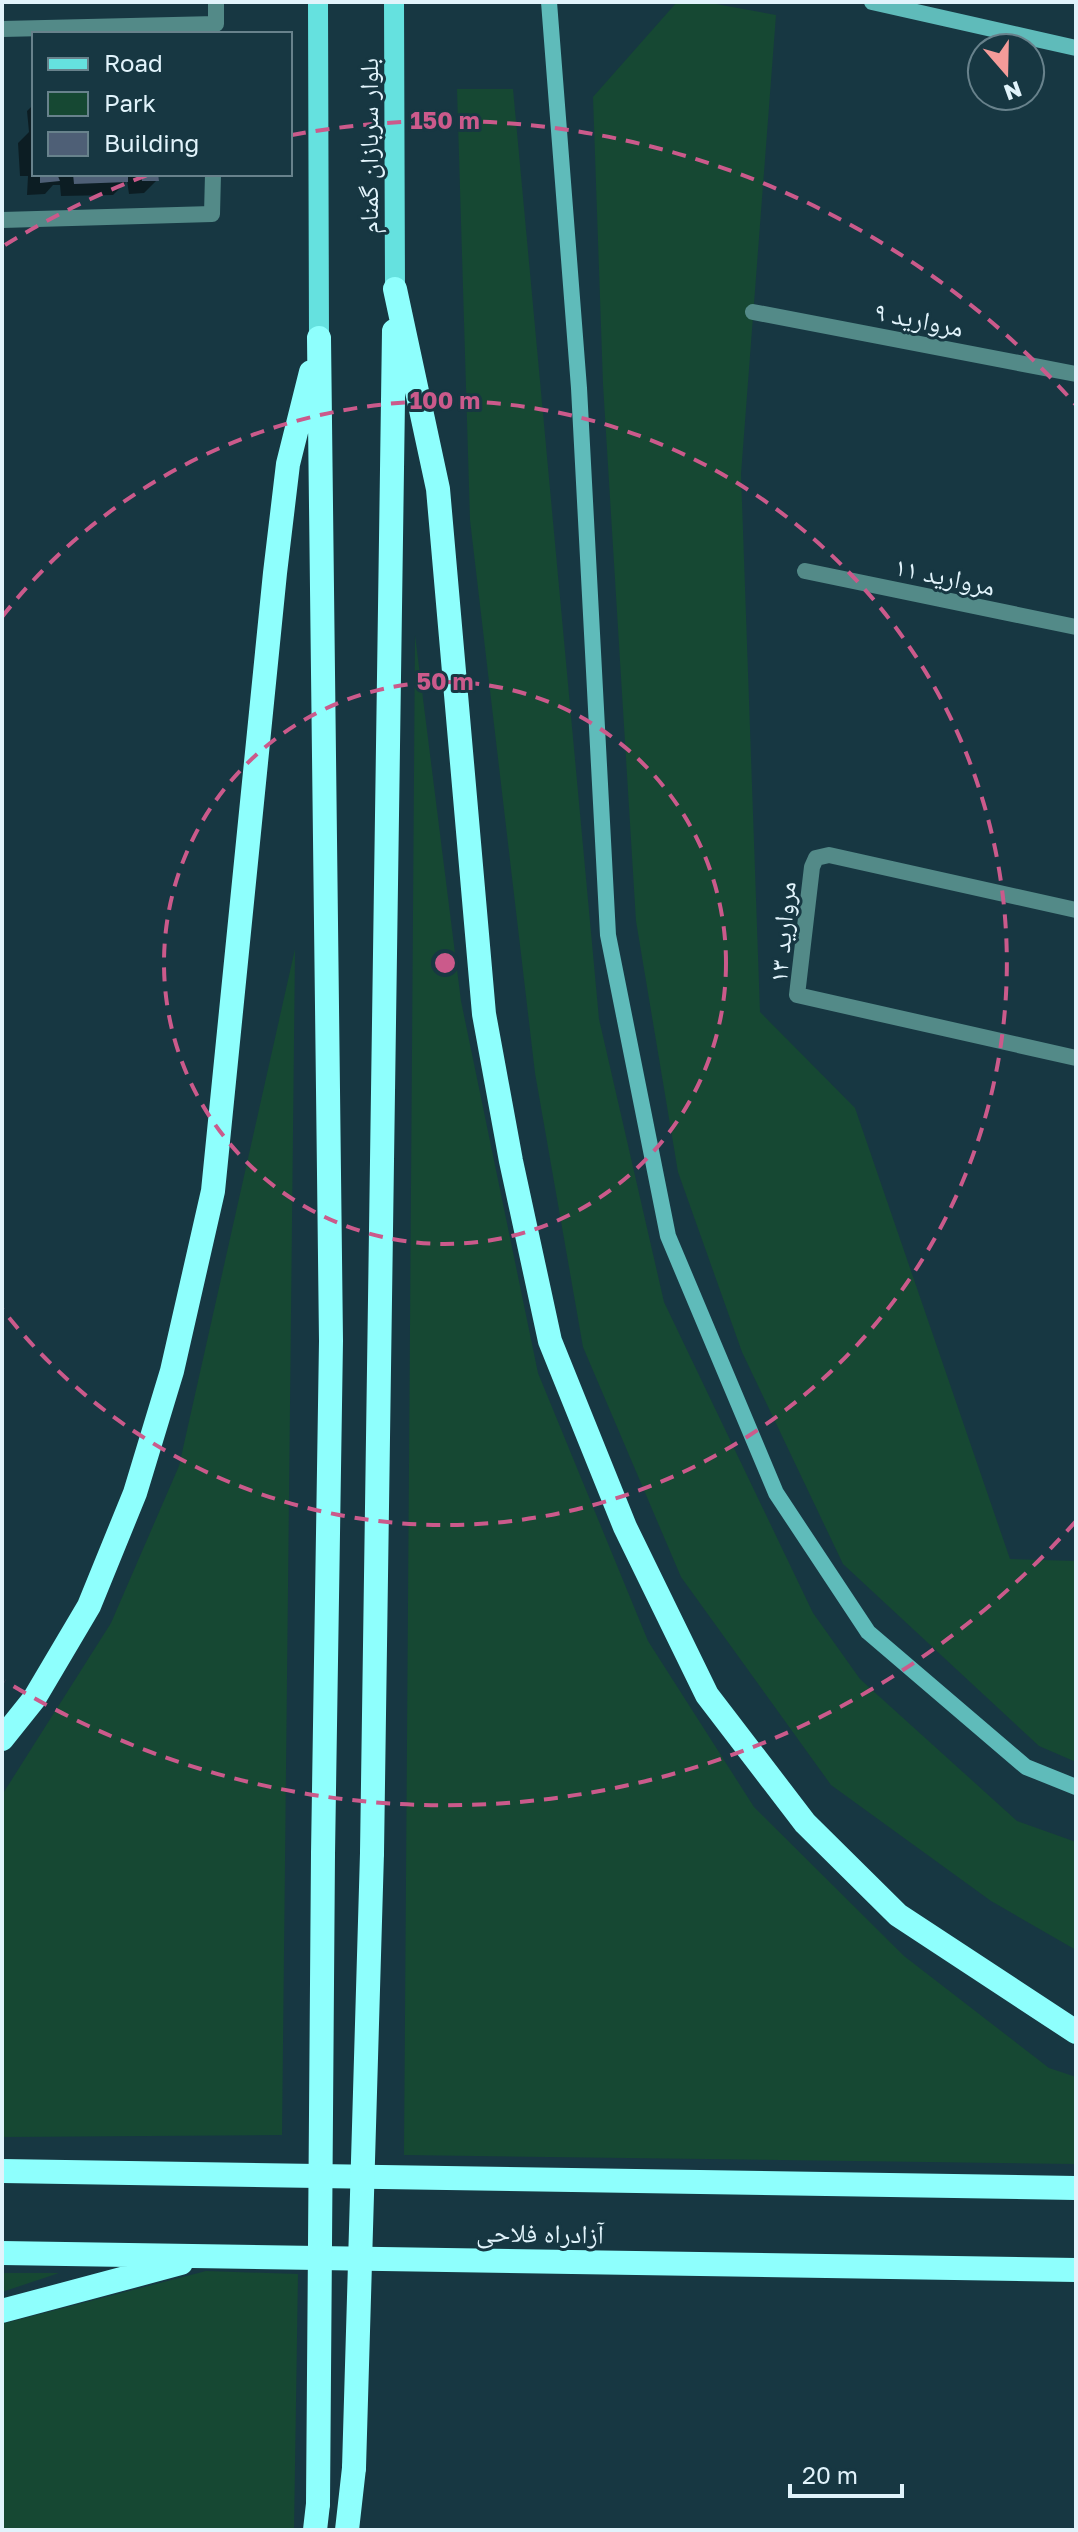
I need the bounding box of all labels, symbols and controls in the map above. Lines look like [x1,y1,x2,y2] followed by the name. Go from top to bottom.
[32,32,292,176] legend
[966,32,1046,112] north arrow
[104,48,163,77] text: Road
[353,58,387,234] street label: بلوار سربازان گمنام
[1001,76,1025,107] text: N
[104,88,156,117] text: Park
[410,105,480,134] text: 150 m
[104,128,199,157] text: Building
[872,295,966,343] street label: مروارید ۹
[410,385,480,414] text: 100 m
[892,550,998,602] street label: مروارید ۱۱
[416,666,474,695] text: 50 m
[762,880,802,984] street label: مروارید ۱۳
[431,949,459,977] centre of rings
[476,2216,605,2251] street label: آزادراه فلاحی
[790,2448,902,2498] scale bar
[802,2460,858,2489] text: 20 m

